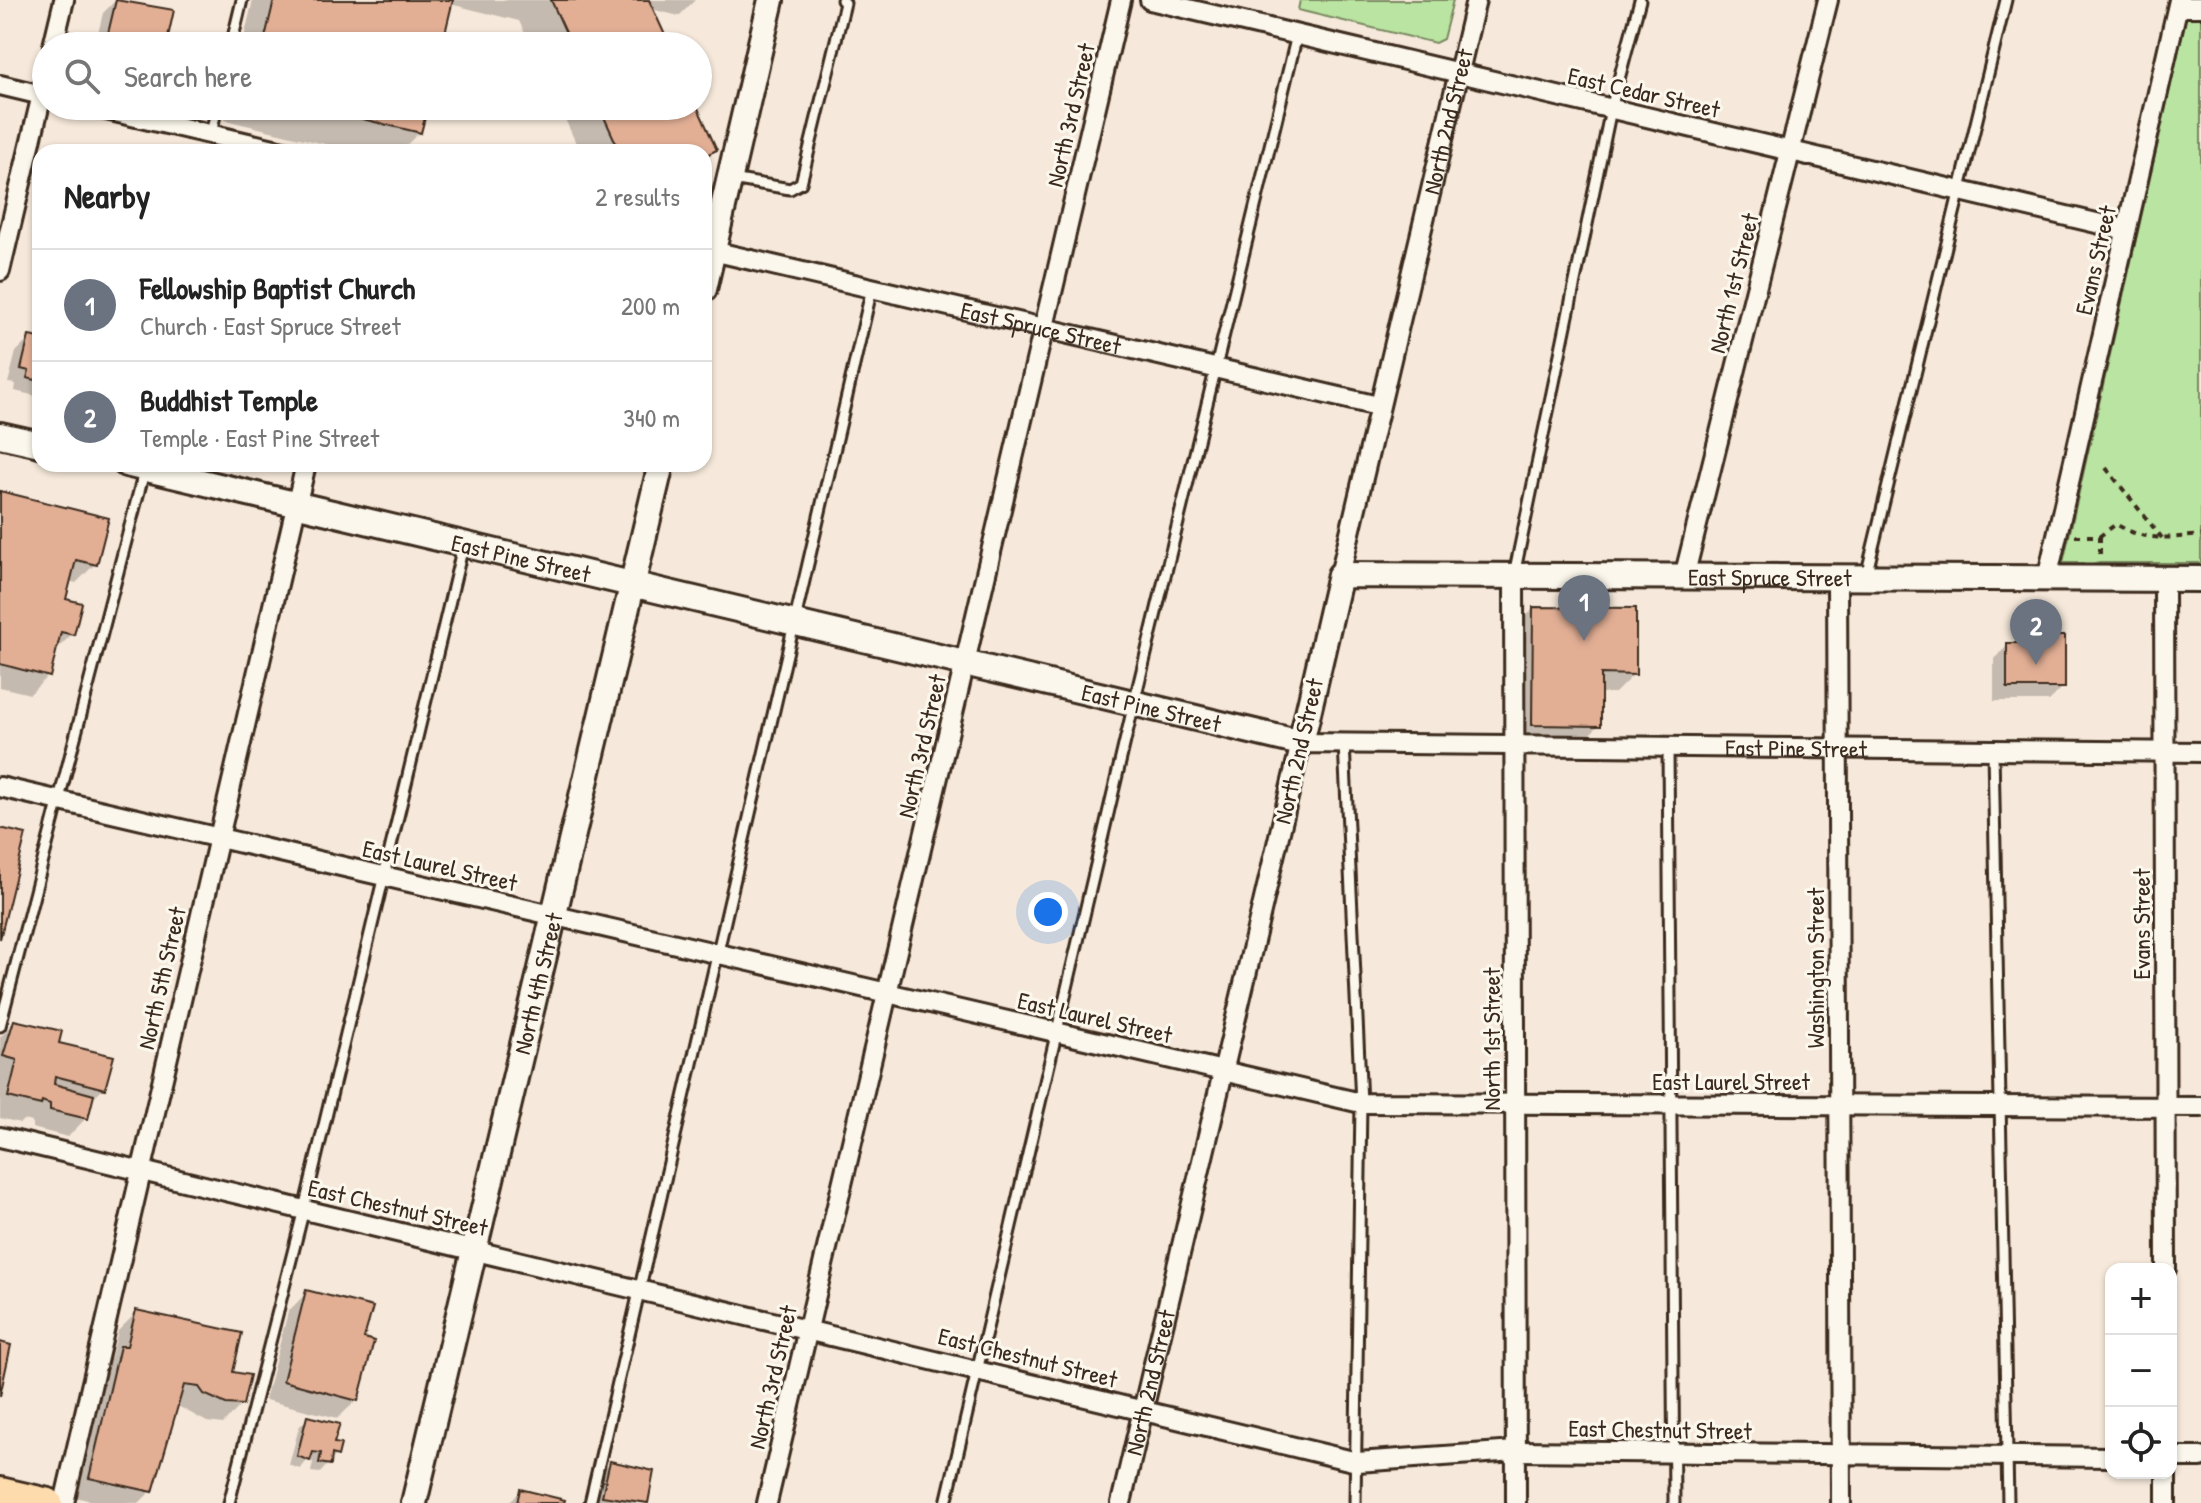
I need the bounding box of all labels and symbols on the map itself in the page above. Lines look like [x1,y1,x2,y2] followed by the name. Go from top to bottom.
[1038,39,1102,190] street label: North 3rd Street
[1415,45,1480,197] street label: North 2nd Street
[1565,59,1724,125] street label: East Cedar Street
[2067,202,2123,318] street label: Evans Street
[1700,209,1766,356] street label: North 1st Street
[958,293,1125,362] street label: East Spruce Street
[448,526,594,590] street label: East Pine Street
[1688,561,1852,593] street label: East Spruce Street
[1558,575,1610,641] pin: 1
[2010,599,2062,665] pin: 2
[889,670,953,821] street label: North 3rd Street
[1266,674,1330,827] street label: North 2nd Street
[1079,676,1225,740] street label: East Pine Street
[1725,731,1868,765] street label: East Pine Street
[360,832,521,898] street label: East Laurel Street
[2125,868,2157,980] street label: Evans Street
[1799,887,1831,1048] street label: Washington Street
[1028,892,1068,932] your location
[129,903,193,1052] street label: North 5th Street
[505,909,570,1057] street label: North 4th Street
[1475,967,1507,1111] street label: North 1st Street
[1015,984,1176,1050] street label: East Laurel Street
[1652,1065,1811,1097] street label: East Laurel Street
[305,1171,492,1243] street label: East Chestnut Street
[740,1301,804,1452] street label: North 3rd Street
[1117,1306,1182,1458] street label: North 2nd Street
[935,1319,1122,1395] street label: East Chestnut Street
[1568,1411,1753,1447] street label: East Chestnut Street

